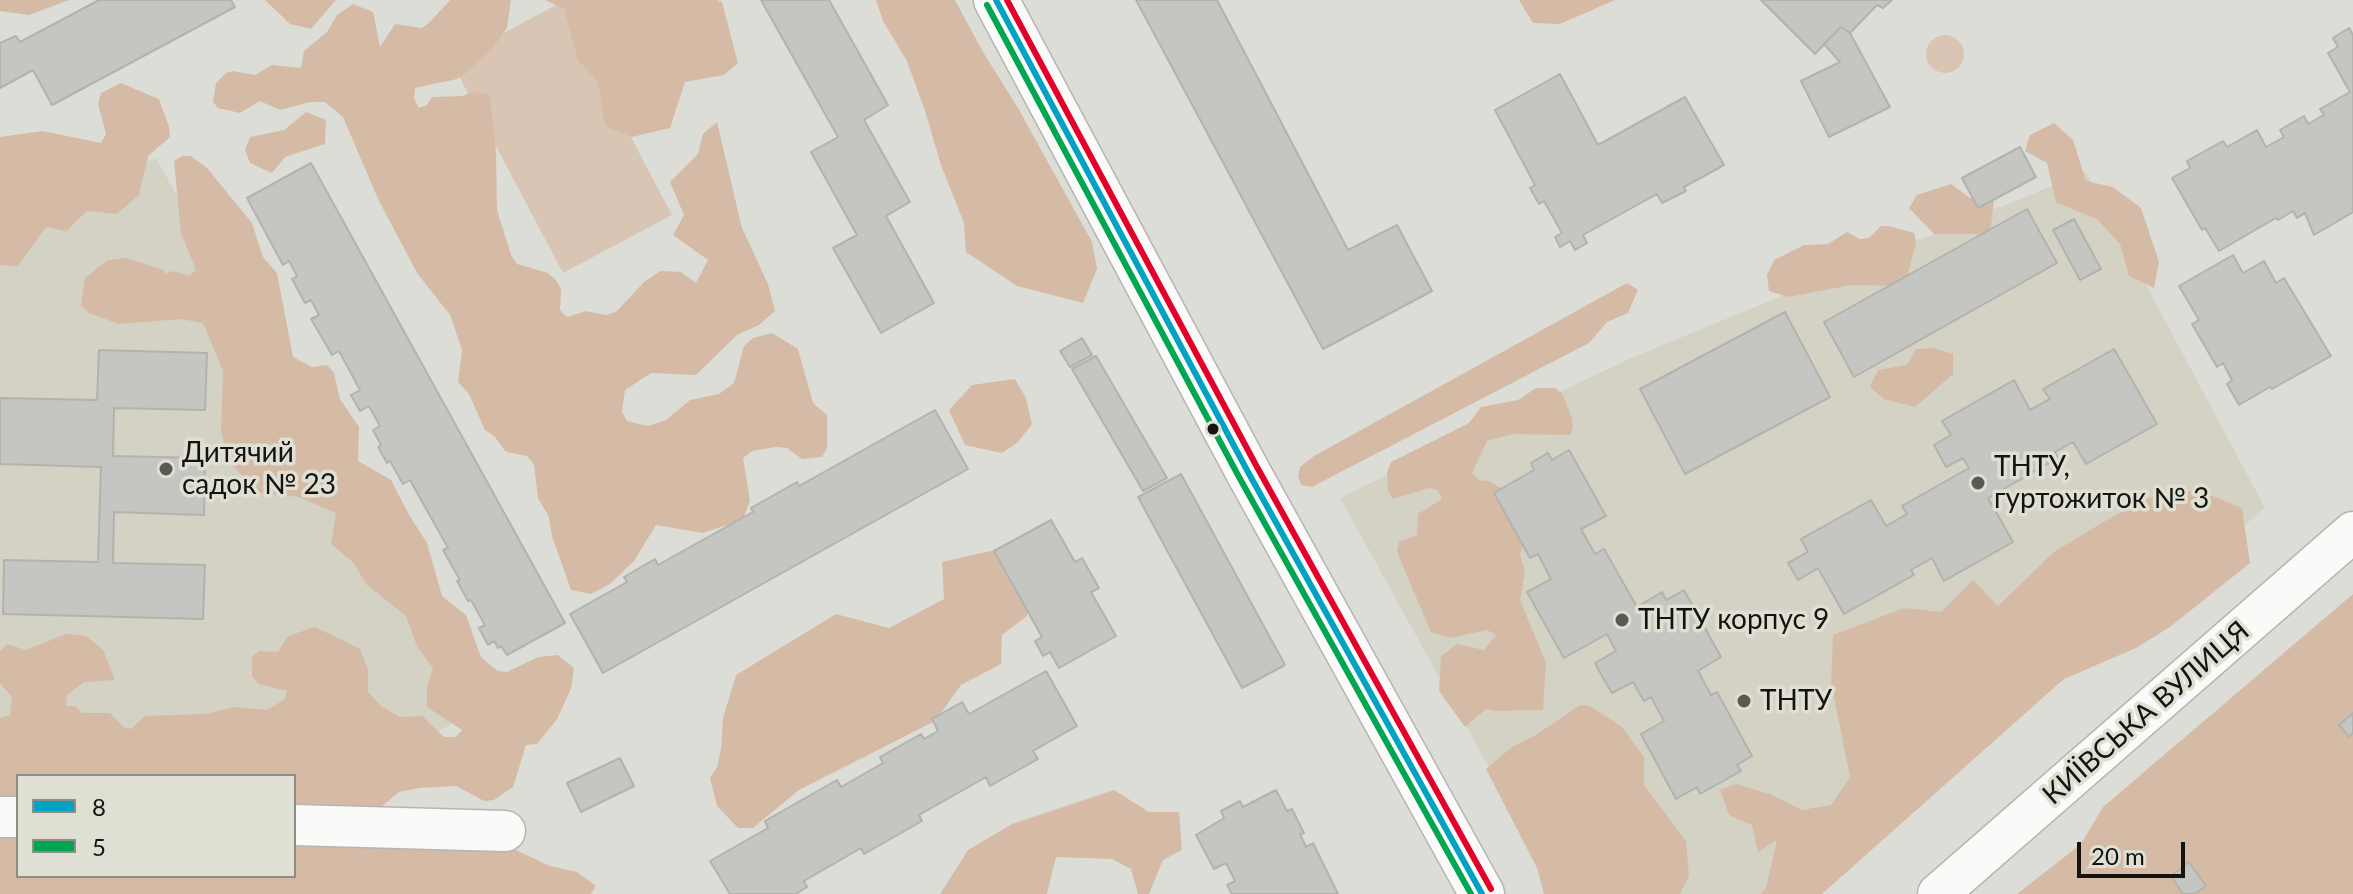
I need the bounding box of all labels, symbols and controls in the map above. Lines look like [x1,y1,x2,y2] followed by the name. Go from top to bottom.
[1205,421,1221,437] unlabelled marker
[182,436,336,502] place label: Дитячий садок № 23
[1994,450,2209,516] place label: ТНТУ, гуртожиток № 3
[157,460,175,478] marker: Дитячий садок № 23
[1969,474,1987,492] marker: ТНТУ, гуртожиток № 3
[1638,603,1829,637] place label: ТНТУ корпус 9
[1613,611,1631,629] marker: ТНТУ корпус 9
[2036,614,2256,812] street label: КИЇВСЬКА ВУЛИЦЯ
[1760,684,1832,718] place label: ТНТУ
[1735,692,1753,710] marker: ТНТУ
[16,774,296,878] legend
[92,792,106,821] text: 8
[2081,826,2189,876] scale bar
[92,832,106,861] text: 5
[2091,841,2145,870] text: 20 m

